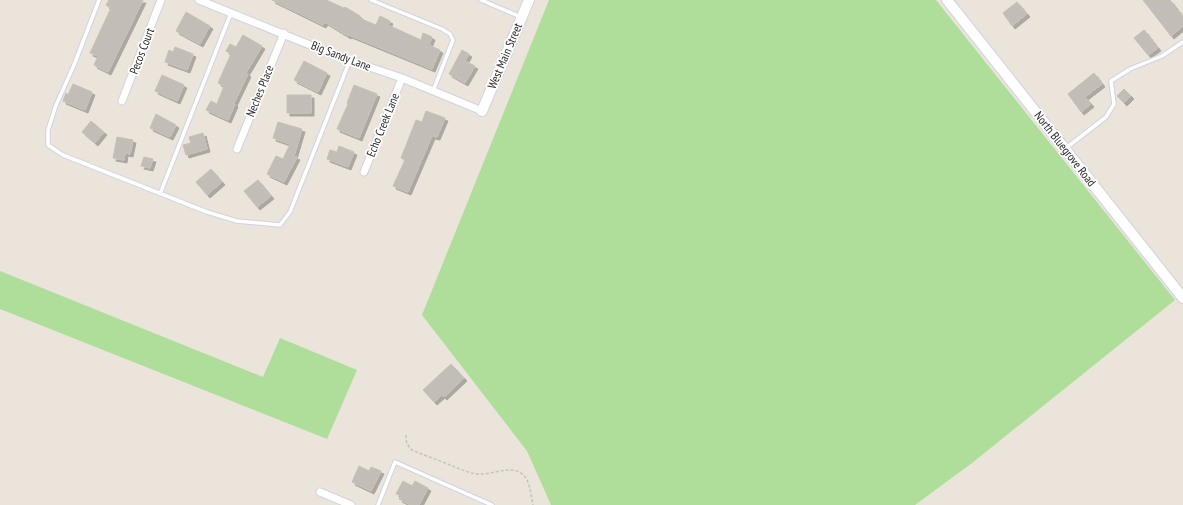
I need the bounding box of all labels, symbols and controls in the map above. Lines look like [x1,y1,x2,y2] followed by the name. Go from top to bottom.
[484,20,525,91] street label: West Main Street
[126,25,157,76] street label: Pecos Court
[309,37,373,74] street label: Big Sandy Lane
[242,63,277,119] street label: Neches Place
[363,91,402,159] street label: Echo Creek Lane
[1031,108,1099,189] street label: North Bluegrove Road

